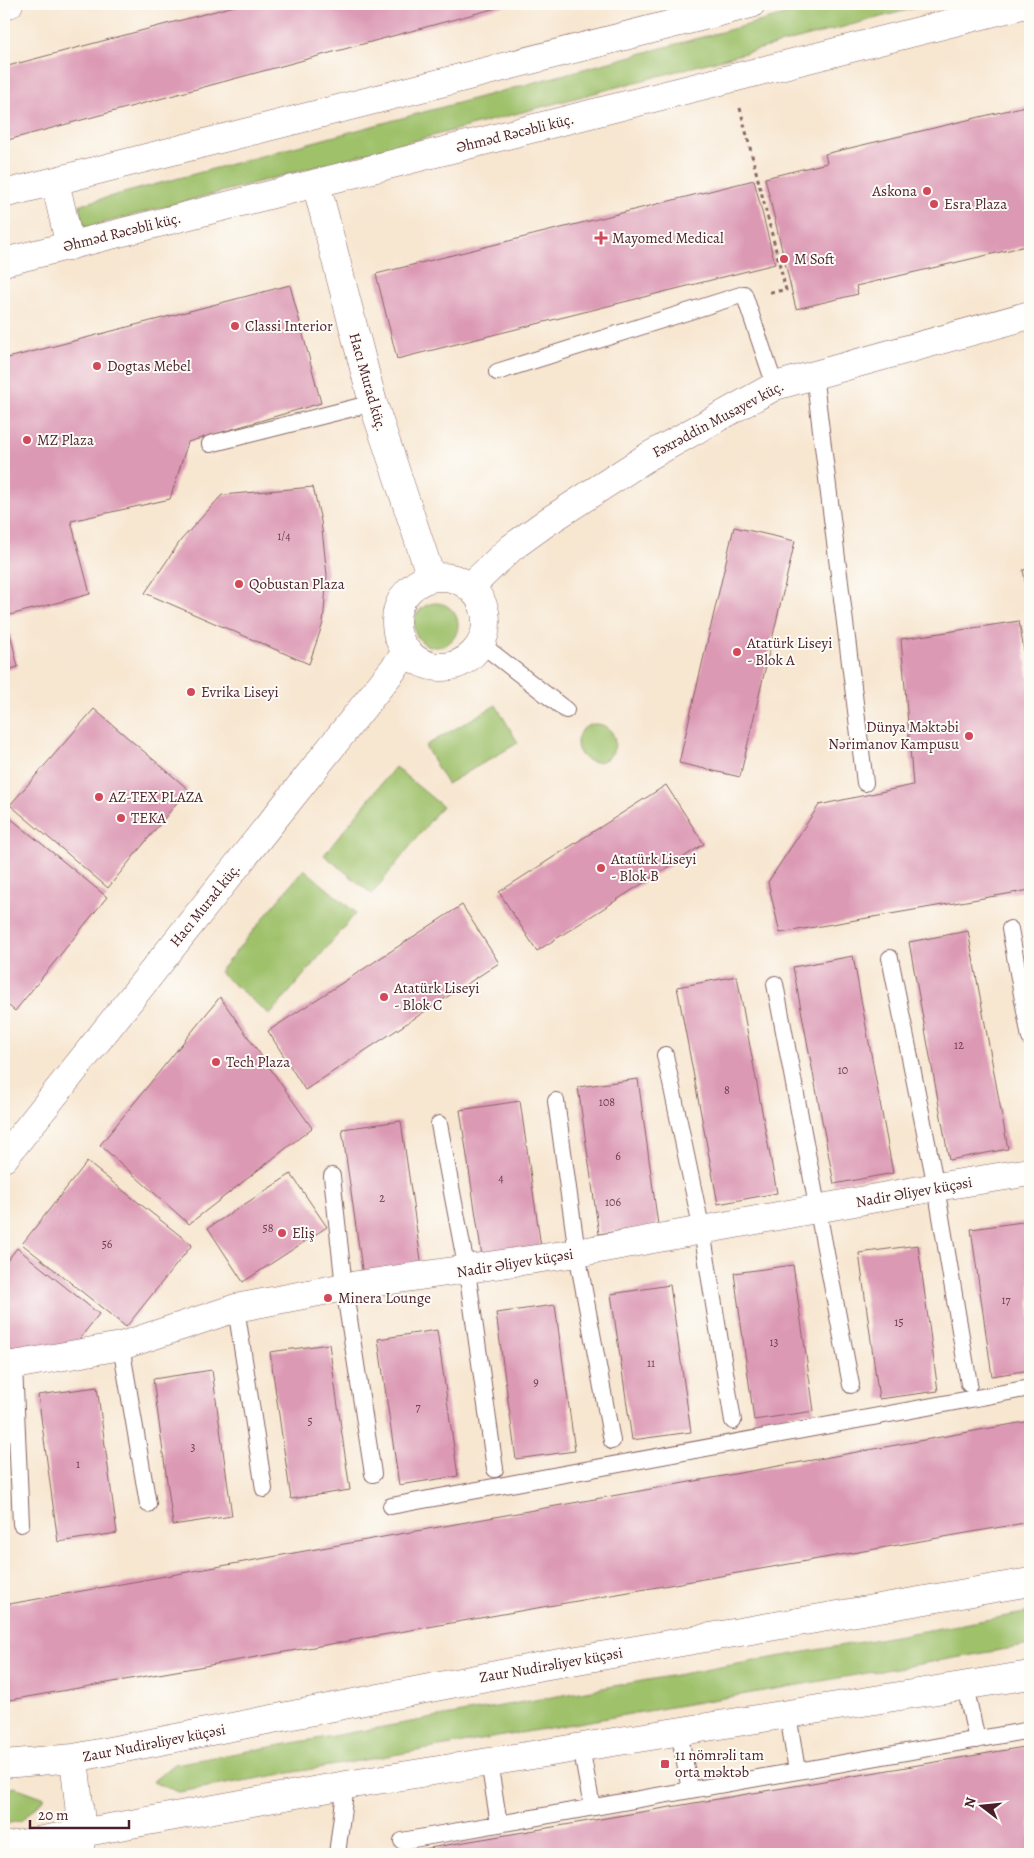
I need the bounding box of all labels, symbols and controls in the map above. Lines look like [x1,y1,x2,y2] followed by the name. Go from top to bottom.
[454,109,576,157] street label: Əhməd Rəcəbli küç.
[871,181,917,201] place label: Askona
[921,185,933,197] marker: Askona
[944,194,1007,214] place label: Esra Plaza
[928,198,940,210] marker: Esra Plaza
[61,208,183,256] street label: Əhməd Rəcəbli küç.
[612,228,724,248] place label: Mayomed Medical
[594,231,608,245] marker: Mayomed Medical
[794,249,835,269] place label: M Soft
[778,253,790,265] marker: M Soft
[245,316,333,336] place label: Classi Interior
[229,320,241,332] marker: Classi Interior
[344,330,392,434] street label: Hacı Murad küç.
[107,356,191,376] place label: Dogtas Mebel
[91,360,103,372] marker: Dogtas Mebel
[649,376,787,462] street label: Fəxrəddin Musayev küç.
[37,430,94,450] place label: MZ Plaza
[21,434,33,446] marker: MZ Plaza
[277,528,291,544] house number: 1/4
[249,574,345,594] place label: Qobustan Plaza
[233,578,245,590] marker: Qobustan Plaza
[746,633,832,670] place label: Atatürk Liseyi - Blok A
[731,646,743,658] marker: Atatürk Liseyi - Blok A
[201,682,279,702] place label: Evrika Liseyi
[185,686,197,698] marker: Evrika Liseyi
[828,717,960,754] place label: Dünya Məktəbi Nərimanov Kampusu
[963,730,975,742] marker: Dünya Məktəbi Nərimanov Kampusu
[108,787,203,807] place label: AZ-TEX PLAZA
[93,791,105,803] marker: AZ-TEX PLAZA
[131,808,166,828] place label: TEKA
[115,812,127,824] marker: TEKA
[610,849,696,886] place label: Atatürk Liseyi - Blok B
[165,859,245,951] street label: Hacı Murad küç.
[595,862,607,874] marker: Atatürk Liseyi - Blok B
[393,978,479,1015] place label: Atatürk Liseyi - Blok C
[378,991,390,1003] marker: Atatürk Liseyi - Blok C
[954,1037,964,1053] house number: 12
[226,1052,290,1072] place label: Tech Plaza
[210,1056,222,1068] marker: Tech Plaza
[838,1062,848,1078] house number: 10
[724,1082,730,1098] house number: 8
[599,1094,615,1110] house number: 108
[615,1148,621,1164] house number: 6
[498,1170,504,1186] house number: 4
[854,1172,974,1212] street label: Nadir Əliyev küçəsi
[379,1190,385,1206] house number: 2
[605,1194,621,1210] house number: 106
[263,1220,274,1236] house number: 58
[292,1223,315,1243] place label: Eliş
[276,1227,288,1239] marker: Eliş
[102,1236,113,1252] house number: 56
[455,1244,575,1282] street label: Nadir Əliyev küçəsi
[338,1288,431,1308] place label: Minera Lounge
[322,1292,334,1304] marker: Minera Lounge
[1001,1292,1012,1308] house number: 17
[894,1314,904,1330] house number: 15
[769,1334,779,1350] house number: 13
[647,1355,655,1371] house number: 11
[533,1374,539,1390] house number: 9
[415,1399,421,1415] house number: 7
[307,1413,313,1429] house number: 5
[191,1439,196,1455] house number: 3
[76,1456,80,1472] house number: 1
[478,1643,624,1687] street label: Zaur Nudirəliyev küçəsi
[81,1719,227,1767] street label: Zaur Nudirəliyev küçəsi
[675,1745,765,1782] place label: 11 nömrəli tam orta məktəb
[659,1758,671,1770] marker: 11 nömrəli tam orta məktəb
[956,1780,1006,1830] north arrow
[959,1795,981,1810] text: N
[30,1798,129,1830] scale bar
[38,1805,69,1825] text: 20 m

